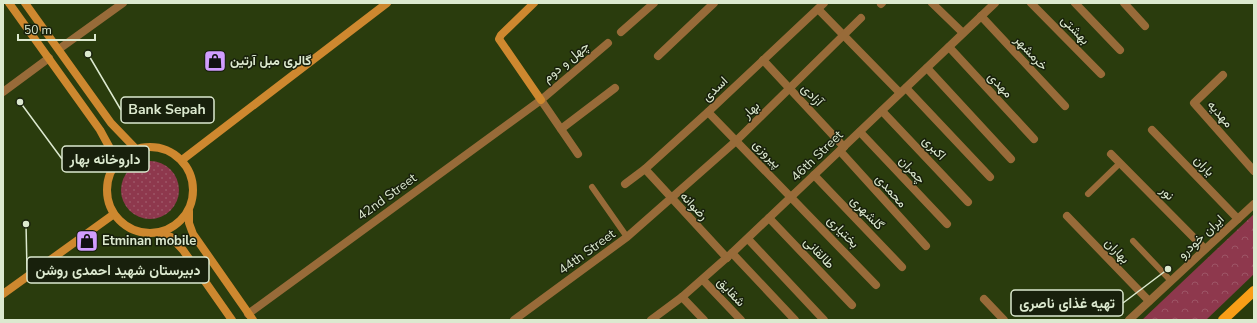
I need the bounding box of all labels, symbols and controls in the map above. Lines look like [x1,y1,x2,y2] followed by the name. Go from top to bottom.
[1057,11,1094,49] street label: بهشتی
[18,16,95,42] scale bar
[24,22,52,38] text: 50 m
[1009,31,1052,75] street label: خرمشهر
[539,37,593,87] street label: چهل و دوم
[202,48,228,74] shop icon: گالری مبل آرتین
[230,52,311,70] place label: گالری مبل آرتین
[983,68,1017,102] street label: مهدی
[698,72,732,106] street label: اسدی
[797,80,828,111] street label: آزادی
[1203,96,1237,132] street label: مهدیه
[121,97,214,123] callout: Bank Sepah
[737,97,764,123] street label: بهار
[128,100,206,119] text: Bank Sepah
[787,126,847,186] street label: 46th Street
[918,132,950,164] street label: اکبری
[749,136,785,172] street label: پیروزی
[62,146,149,172] callout: داروخانه بهار
[69,150,140,169] text: داروخانه بهار
[894,152,930,188] street label: چمران
[1190,152,1218,180] street label: یاران
[354,169,421,225] street label: 42nd Street
[871,170,911,212] street label: محمدی
[1155,181,1178,204] street label: نور
[676,188,712,224] street label: رضوانه
[846,192,888,234] street label: گلشهری
[1174,211,1228,263] street label: ایران خودرو
[823,212,863,252] street label: بختیاری
[555,225,619,279] street label: 44th Street
[74,228,100,254] shop icon: Etminan mobile
[102,232,196,250] place label: Etminan mobile
[799,233,839,273] street label: طالقانی
[1100,234,1134,268] street label: بهاران
[27,257,209,283] callout: دبیرستان شهید احمدی روشن
[35,261,201,280] text: دبیرستان شهید احمدی روشن
[713,273,749,311] street label: شقایق
[1011,290,1123,316] callout: تهیه غذای ناصری
[1019,294,1115,313] text: تهیه غذای ناصری

